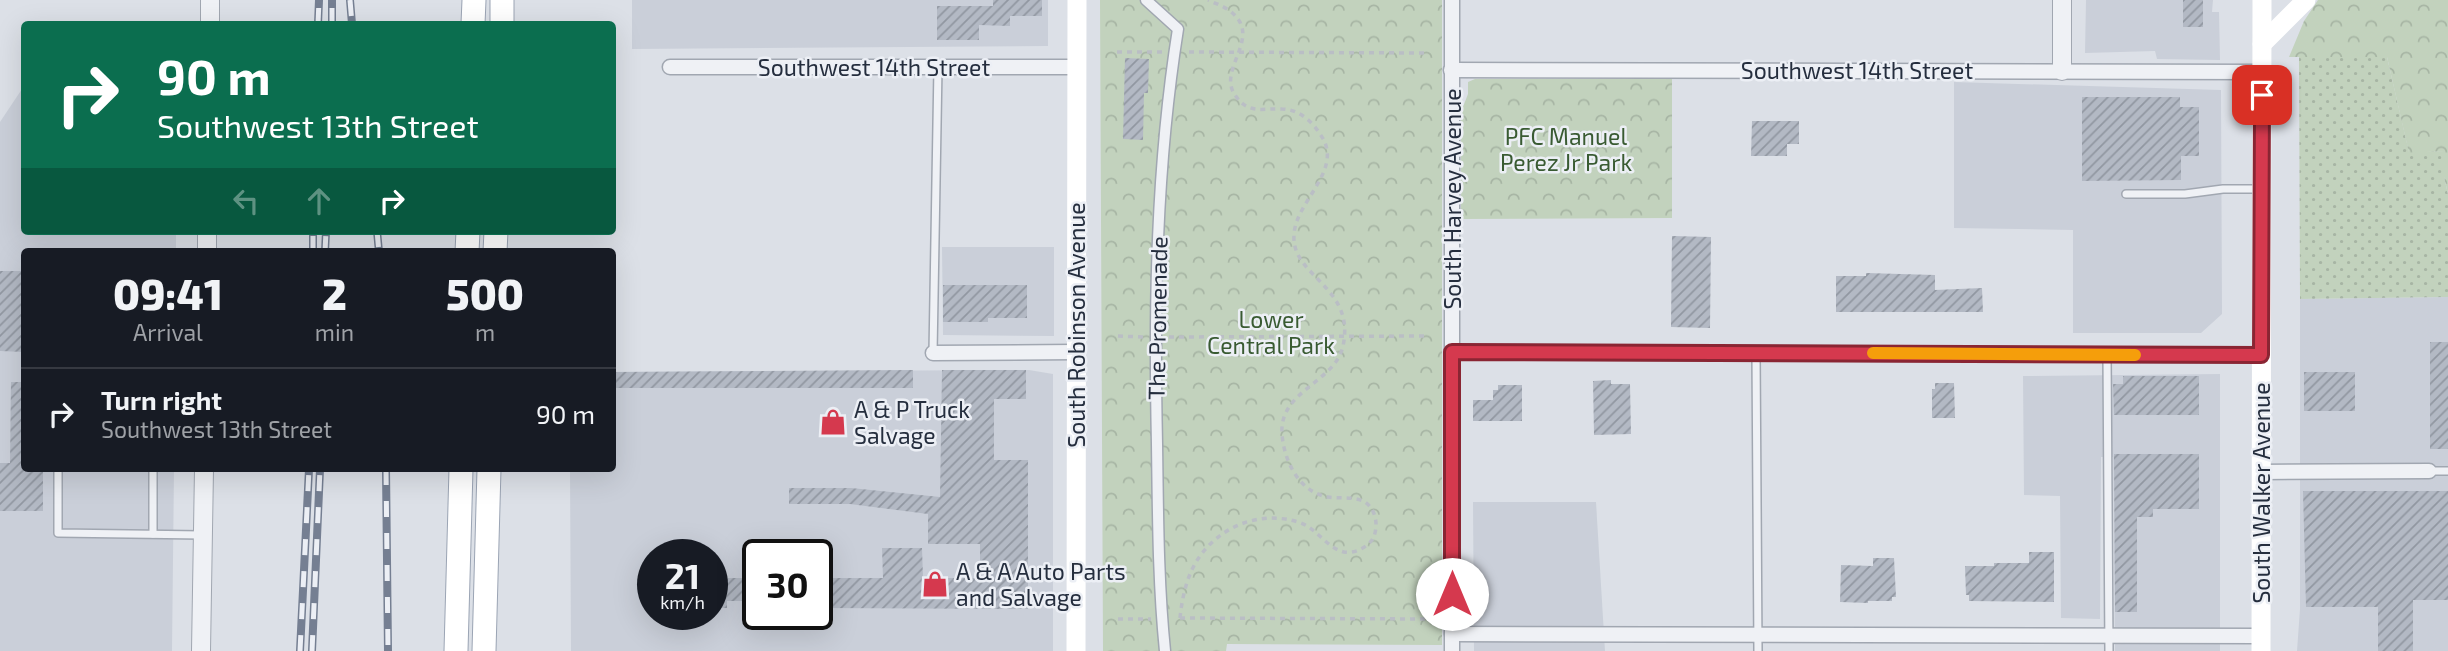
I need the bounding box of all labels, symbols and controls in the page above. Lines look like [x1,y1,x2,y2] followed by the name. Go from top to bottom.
[157,46,271,105] text: 90 m
[42,49,133,140] icon: right
[758,53,990,81] street label: Southwest 14th Street
[1741,56,1973,84] street label: Southwest 14th Street
[2232,65,2292,125] pin
[2243,76,2281,114] icon: arrive
[1438,88,1466,310] street label: South Harvey Avenue
[157,106,479,144] text: Southwest 13th Street
[1500,122,1632,176] park label: PFC Manuel Perez Jr Park
[227,182,265,220] icon: left
[300,182,338,220] icon: ahead
[373,182,411,220] icon: right
[1062,202,1090,448] street label: South Robinson Avenue
[1142,236,1172,400] street label: The Promenade
[113,268,223,318] text: 09:41
[322,268,347,318] text: 2
[446,268,524,318] text: 500
[1207,305,1335,359] park label: Lower Central Park
[133,318,203,346] text: Arrival
[315,318,354,346] text: min
[475,318,495,346] text: m
[2247,382,2275,604] street label: South Walker Avenue
[101,384,222,415] text: Turn right
[42,395,80,433] icon: right
[854,395,970,449] place label: A & P Truck Salvage
[536,398,595,429] text: 90 m
[818,407,848,437] shop icon: A & P Truck Salvage
[101,415,332,443] text: Southwest 13th Street
[742,539,833,630] speed limit sign: 30
[665,554,700,596] text: 21
[956,557,1126,611] place label: A & A Auto Parts and Salvage
[1415,557,1489,631] position arrow
[920,569,950,599] shop icon: A & A Auto Parts and Salvage
[660,591,705,613] text: km/h

